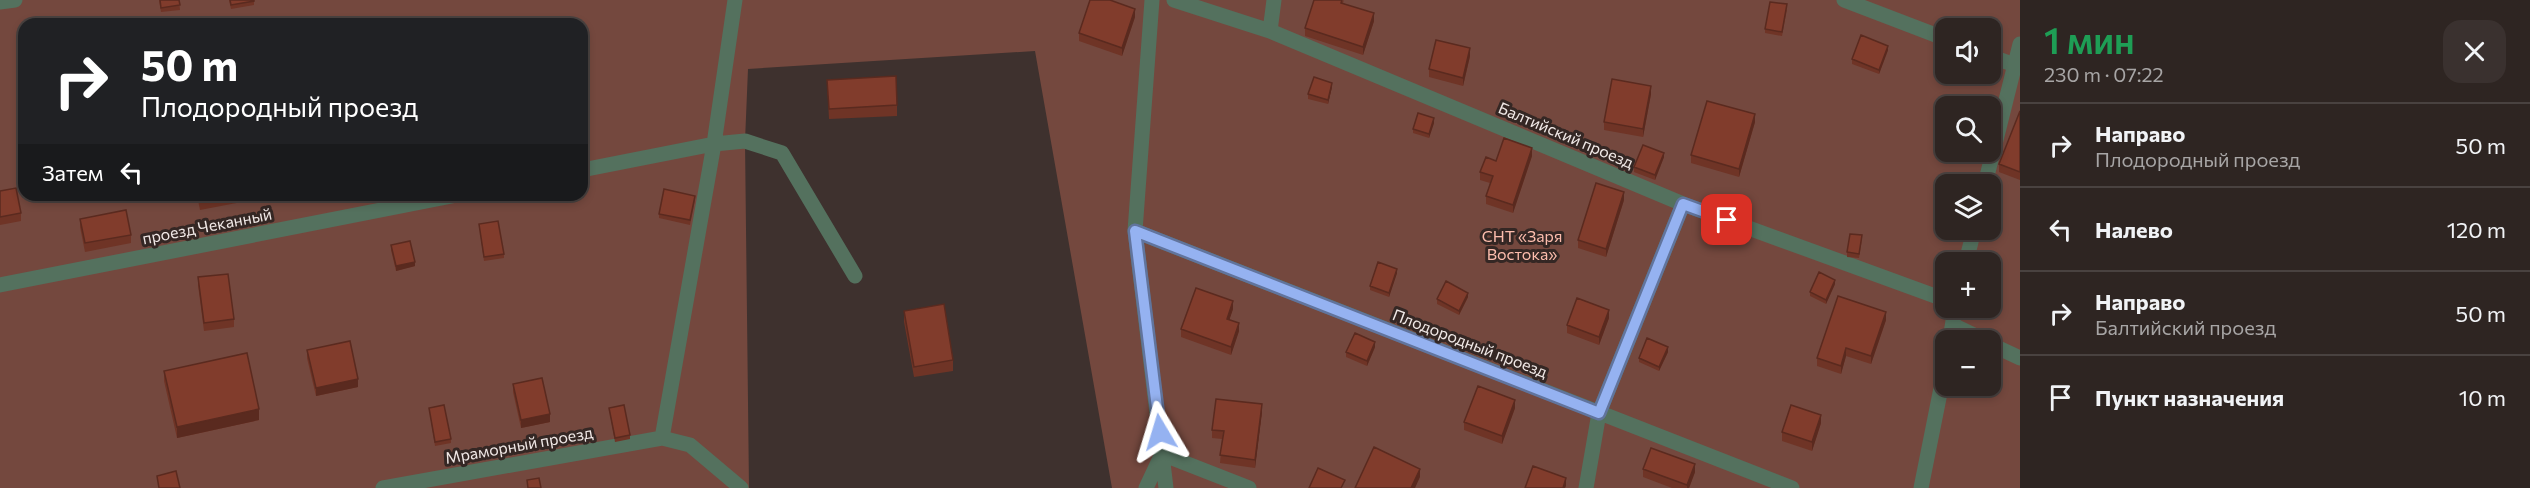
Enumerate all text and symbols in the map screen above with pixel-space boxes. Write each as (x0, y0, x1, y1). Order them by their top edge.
text: 1 мин (2044, 17, 2135, 61)
map controls (1935, 18, 2001, 396)
button: sound (1935, 18, 2001, 84)
button: close (2443, 20, 2506, 83)
text: 50 m (141, 38, 238, 90)
icon: right (42, 42, 120, 120)
text: 230 m · 07:22 (2044, 62, 2164, 86)
text: Плодородный проезд (141, 90, 418, 123)
button: search (1935, 96, 2001, 162)
street label: Балтийский проезд (1496, 97, 1637, 172)
text: Направо (2095, 120, 2185, 147)
icon: right (2044, 129, 2077, 162)
text: 50 m (2456, 132, 2506, 159)
text: Плодородный проезд (2095, 147, 2300, 171)
icon: left (115, 156, 148, 189)
text: Затем (42, 159, 103, 186)
button: layers (1935, 174, 2001, 240)
pin (1701, 194, 1752, 245)
icon: arrive (1710, 203, 1743, 236)
street label: проезд Чеканный (140, 204, 273, 247)
icon: left (2044, 213, 2077, 246)
text: Налево (2095, 216, 2173, 243)
text: 120 m (2447, 216, 2506, 243)
park label: СНТ «Заря Востока» (1482, 226, 1562, 263)
button: + (1935, 252, 2001, 318)
text: Направо (2095, 288, 2185, 315)
icon: right (2044, 297, 2077, 330)
text: 50 m (2456, 300, 2506, 327)
street label: Плодородный проезд (1390, 304, 1551, 381)
text: Балтийский проезд (2095, 315, 2276, 339)
button: − (1935, 330, 2001, 396)
icon: arrive (2044, 381, 2077, 414)
text: Пункт назначения (2095, 384, 2284, 411)
text: 10 m (2459, 384, 2506, 411)
position arrow (1128, 400, 1192, 464)
street label: Мраморный проезд (444, 422, 595, 467)

